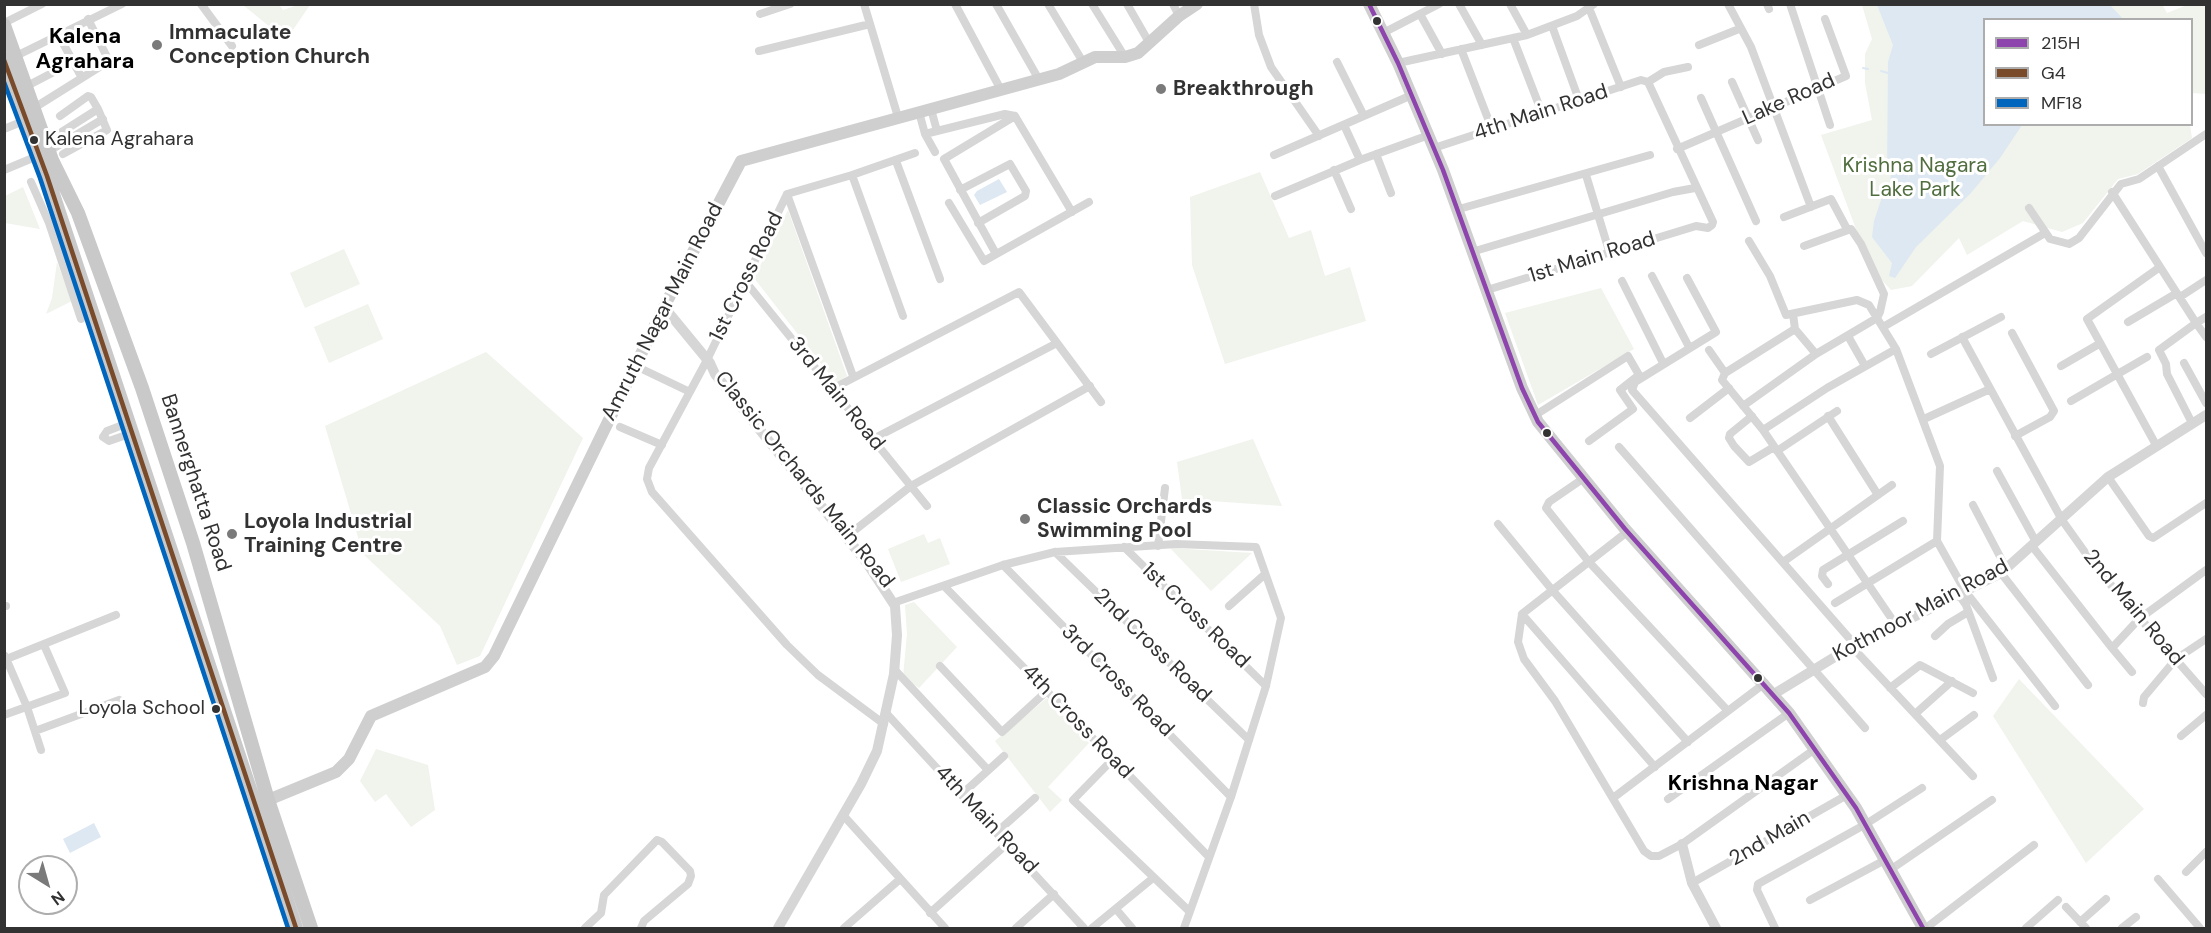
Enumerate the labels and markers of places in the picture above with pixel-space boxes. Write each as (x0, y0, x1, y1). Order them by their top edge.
unlabelled marker (1371, 15, 1383, 27)
place label: Immaculate Conception Church (169, 20, 370, 70)
marker: Immaculate Conception Church (150, 38, 164, 52)
place label: Breakthrough (1173, 76, 1314, 102)
marker: Breakthrough (1154, 82, 1168, 96)
place label: Kalena Agrahara (45, 128, 194, 152)
marker: Kalena Agrahara (28, 134, 40, 146)
unlabelled marker (1541, 427, 1553, 439)
place label: Classic Orchards Swimming Pool (1037, 494, 1212, 544)
place label: Loyola Industrial Training Centre (244, 509, 412, 559)
marker: Classic Orchards Swimming Pool (1018, 512, 1032, 526)
marker: Loyola Industrial Training Centre (225, 527, 239, 541)
unlabelled marker (1752, 672, 1764, 684)
place label: Loyola School (78, 697, 205, 721)
marker: Loyola School (210, 703, 222, 715)

